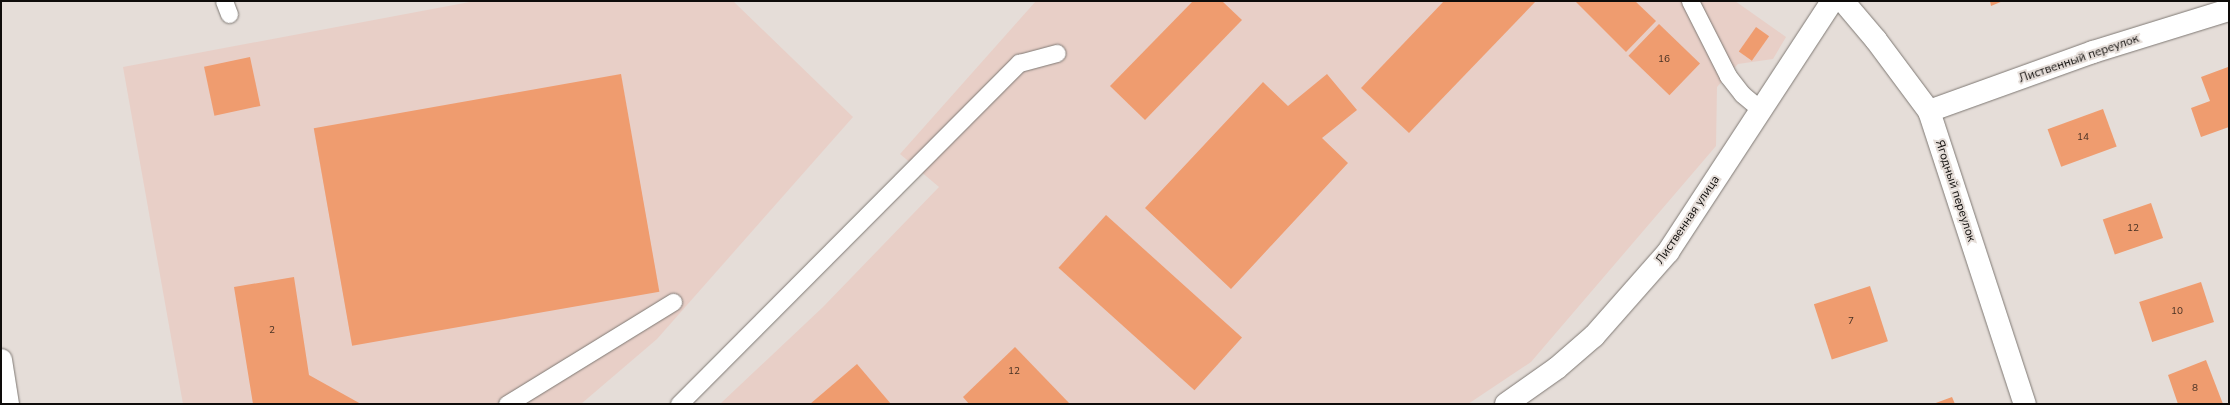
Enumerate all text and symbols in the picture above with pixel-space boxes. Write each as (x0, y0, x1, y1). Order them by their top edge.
street label: Лиственный переулок (2017, 32, 2141, 86)
house number: 16 (1658, 54, 1670, 66)
house number: 14 (2077, 132, 2089, 144)
street label: Ягодный переулок (1932, 138, 1978, 244)
street label: Лиственная улица (1653, 173, 1723, 267)
house number: 12 (2127, 223, 2139, 235)
house number: 10 (2171, 306, 2183, 318)
house number: 7 (1848, 316, 1854, 328)
house number: 2 (269, 325, 275, 337)
house number: 12 (1008, 366, 1020, 378)
house number: 8 (2192, 383, 2198, 395)

